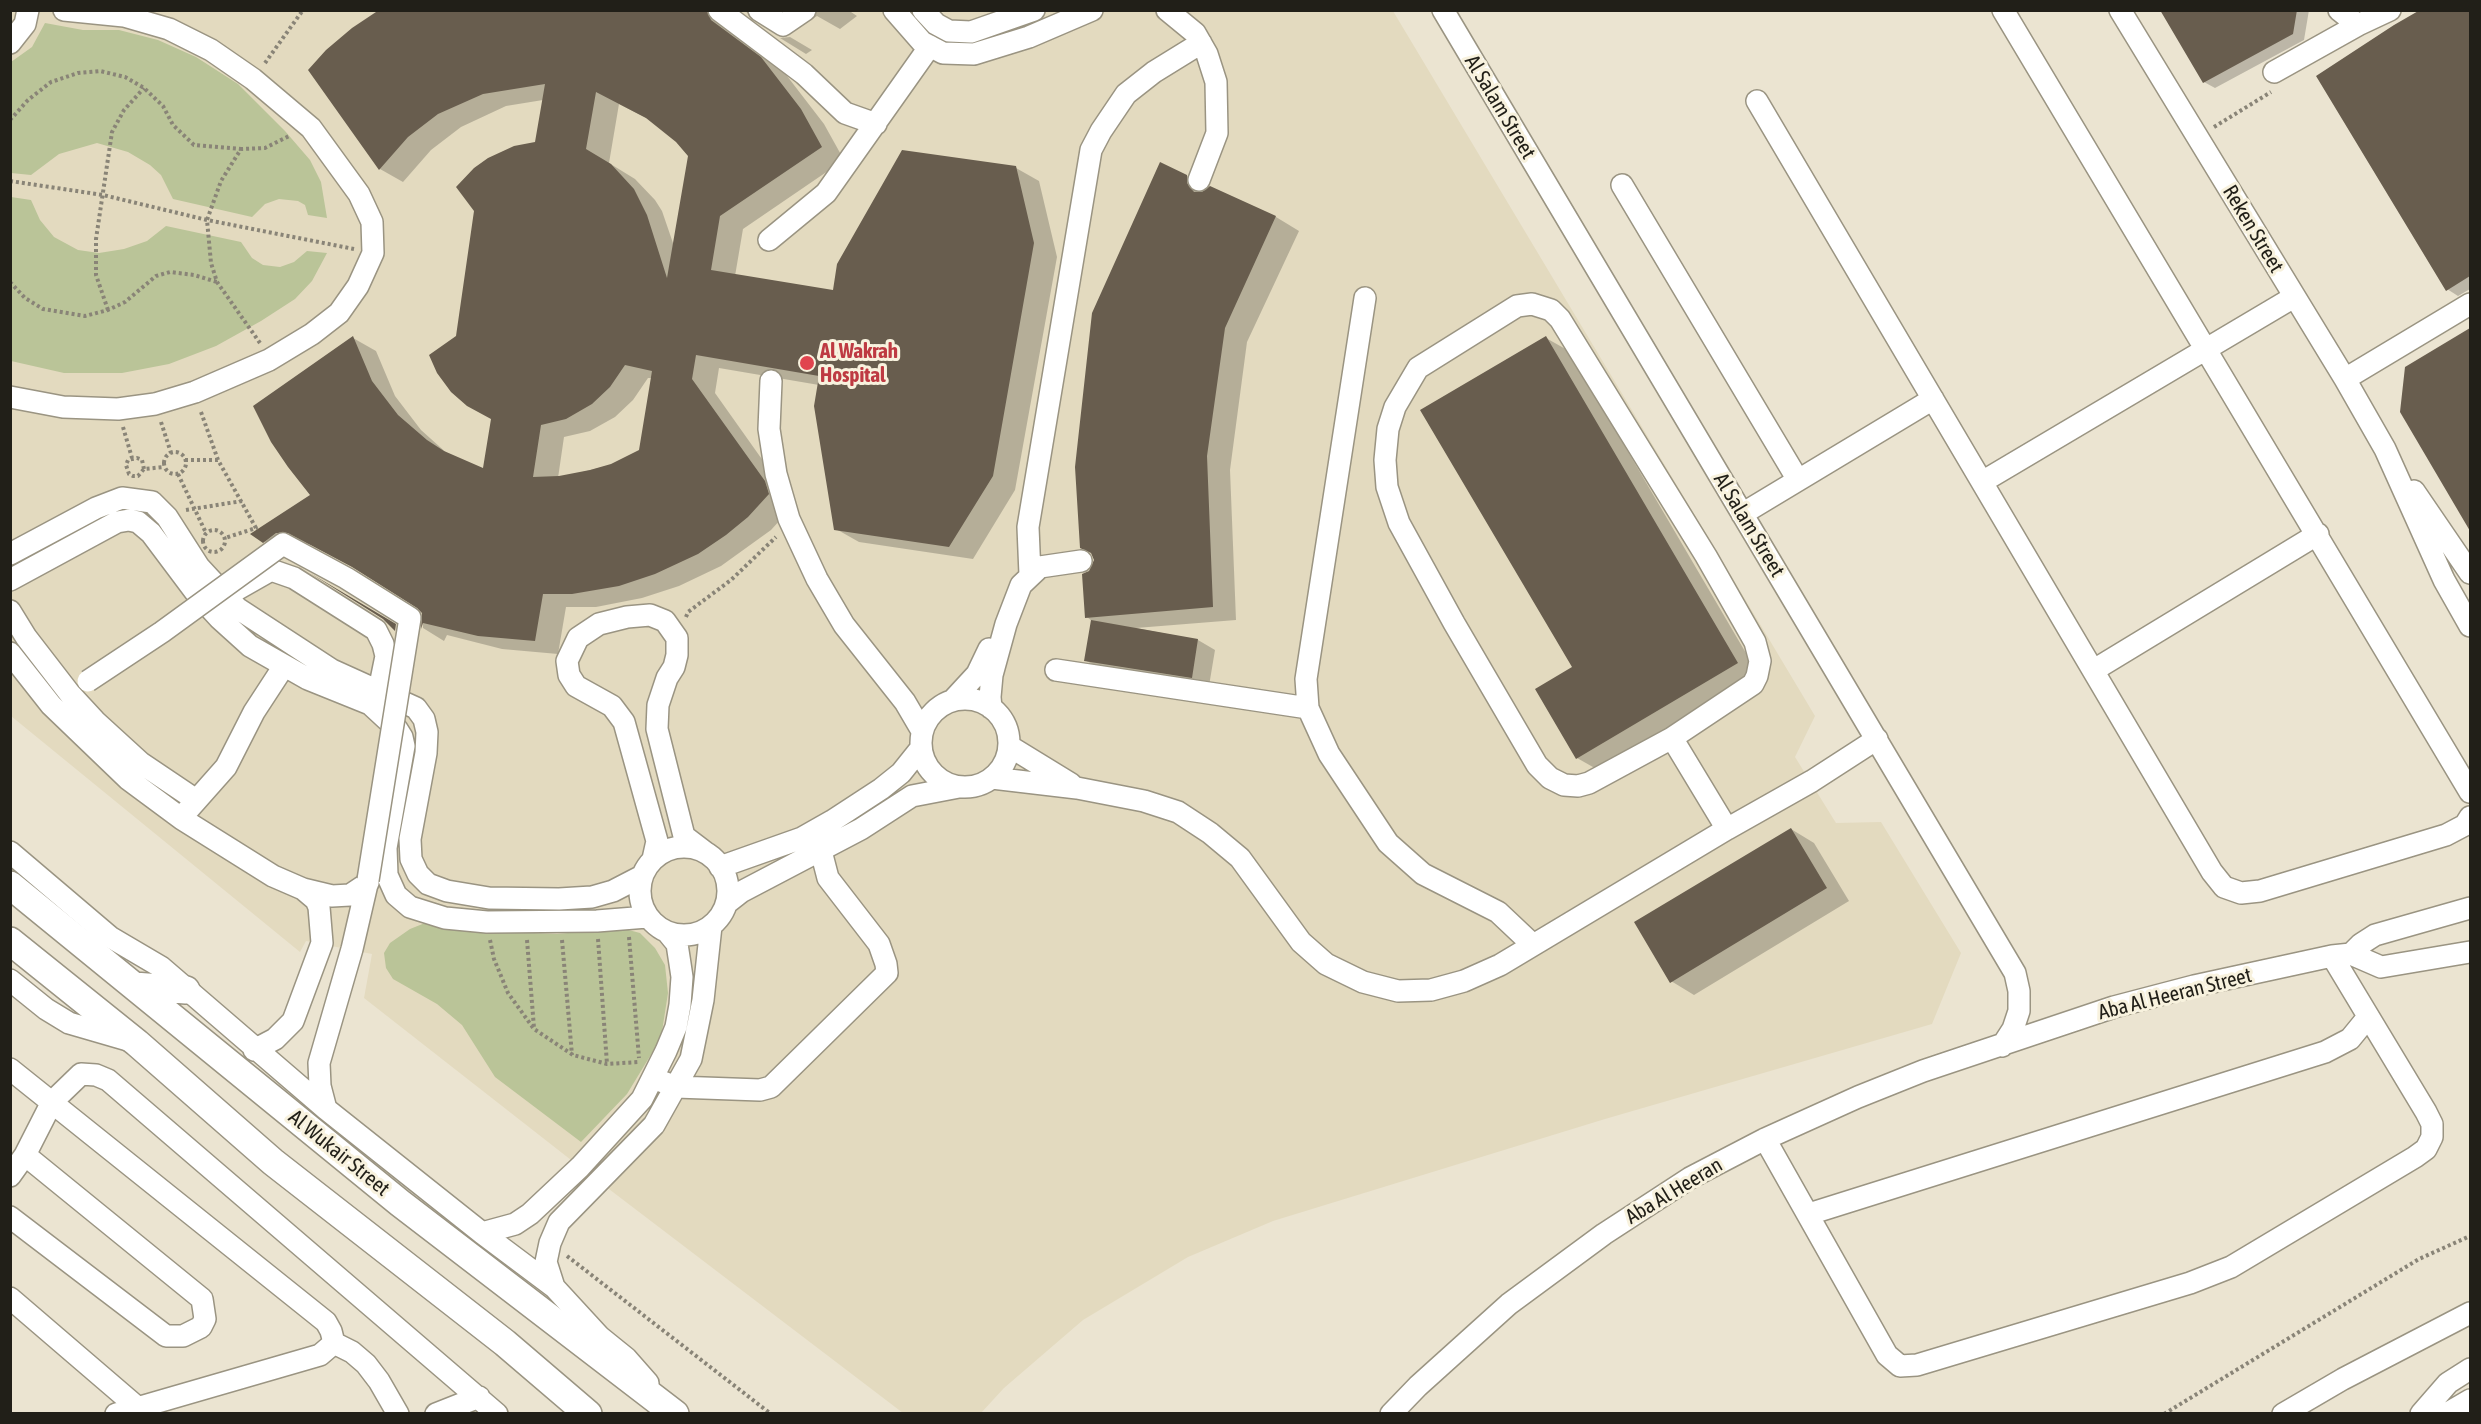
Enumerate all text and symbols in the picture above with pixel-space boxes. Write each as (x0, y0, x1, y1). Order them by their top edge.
street label: Al Salam Street (1459, 50, 1541, 164)
street label: Reken Street (2217, 181, 2289, 277)
place label: Al Wakrah Hospital (820, 338, 898, 388)
marker: Al Wakrah Hospital (798, 354, 816, 372)
street label: Al Salam Street (1708, 468, 1790, 582)
street label: Aba Al Heeran Street (2096, 963, 2254, 1025)
street label: Al Wukair Street (283, 1105, 395, 1201)
street label: Aba Al Heeran (1621, 1152, 1727, 1230)

